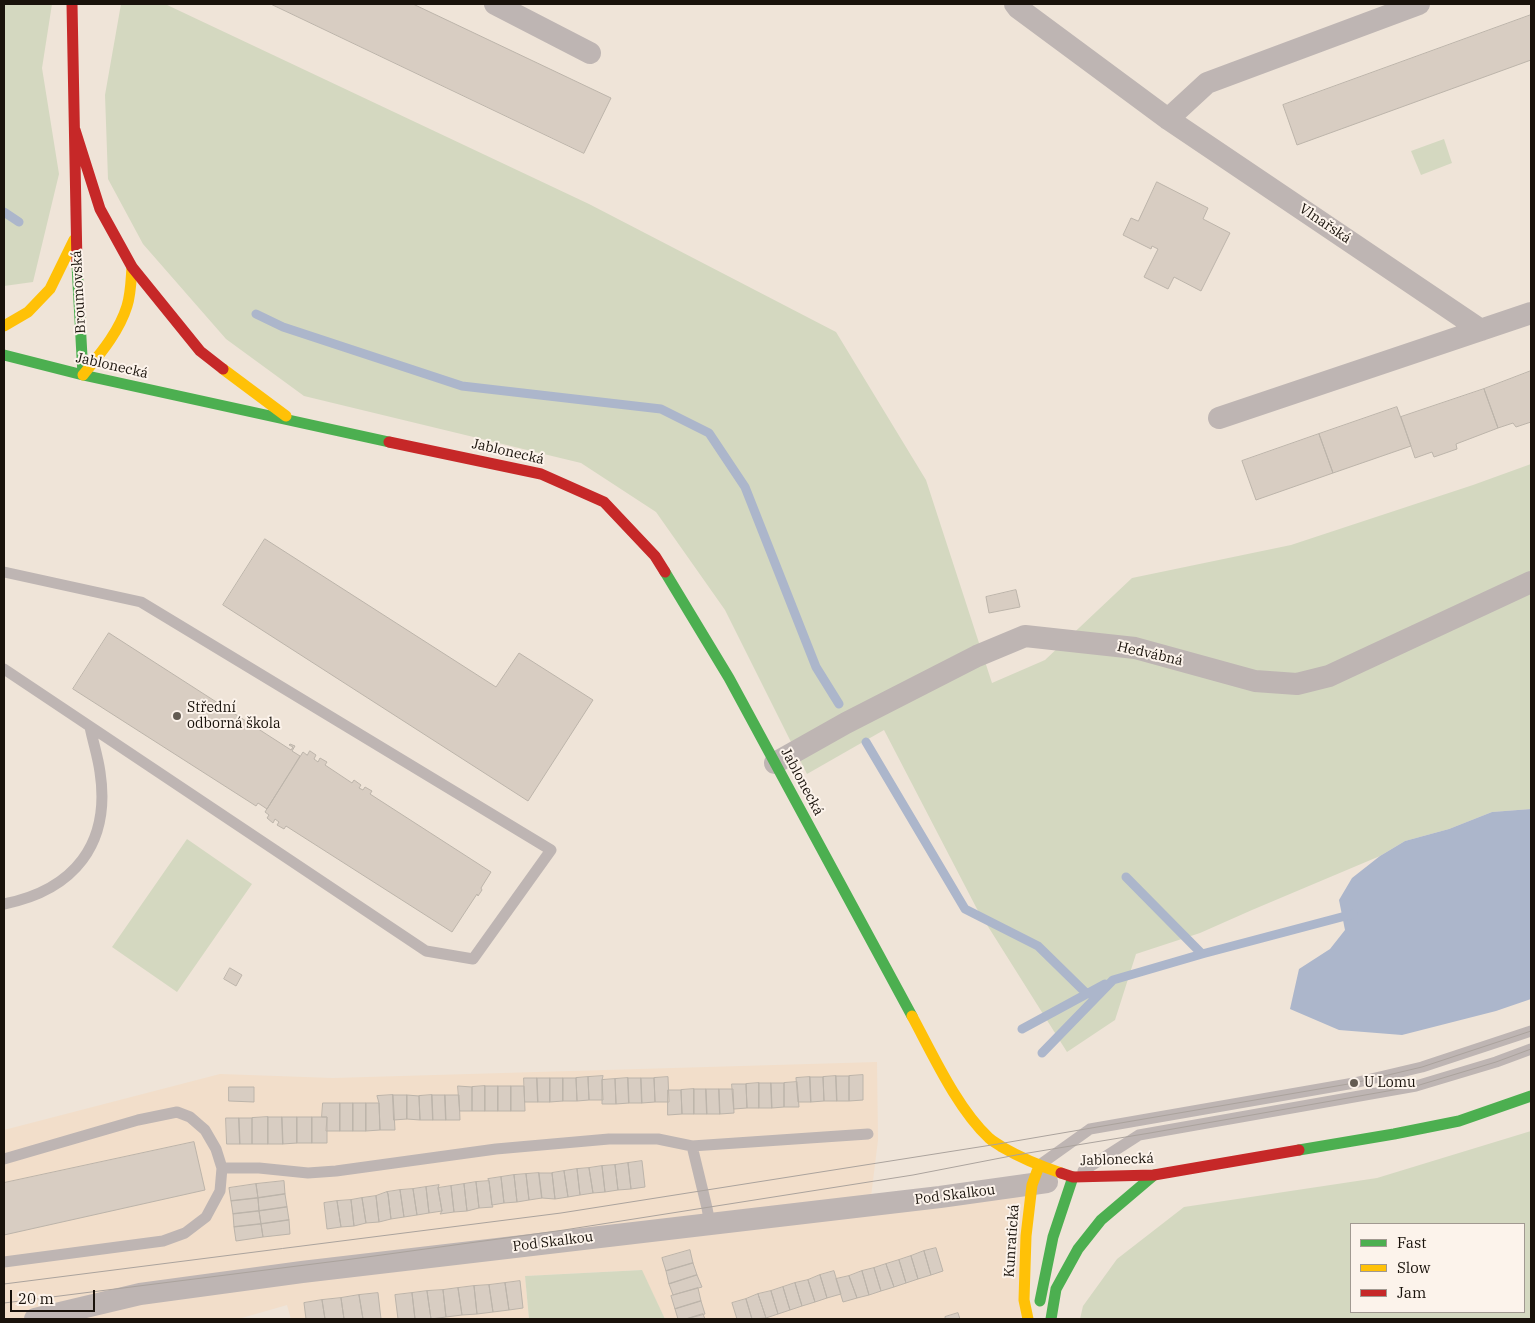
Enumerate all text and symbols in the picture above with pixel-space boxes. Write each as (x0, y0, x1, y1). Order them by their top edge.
street label: Vlnařská (1296, 201, 1354, 247)
street label: Broumovská (68, 250, 90, 334)
street label: Jablonecká (74, 350, 150, 382)
street label: Jablonecká (470, 436, 546, 468)
street label: Hedvábná (1116, 638, 1184, 670)
place label: Střední odborná škola (187, 700, 281, 732)
marker: Střední odborná škola (171, 710, 183, 722)
street label: Jablonecká (777, 745, 827, 819)
place label: U Lomu (1364, 1075, 1416, 1091)
marker: U Lomu (1348, 1077, 1360, 1089)
street label: Jablonecká (1080, 1150, 1154, 1170)
street label: Pod Skalkou (914, 1182, 996, 1208)
street label: Kunratická (1001, 1204, 1023, 1278)
legend (1350, 1223, 1525, 1313)
street label: Pod Skalkou (512, 1229, 594, 1255)
text: Fast (1397, 1233, 1427, 1252)
text: Slow (1397, 1258, 1430, 1277)
scale bar (12, 1280, 98, 1312)
text: Jam (1397, 1283, 1426, 1302)
text: 20 m (18, 1289, 54, 1308)

